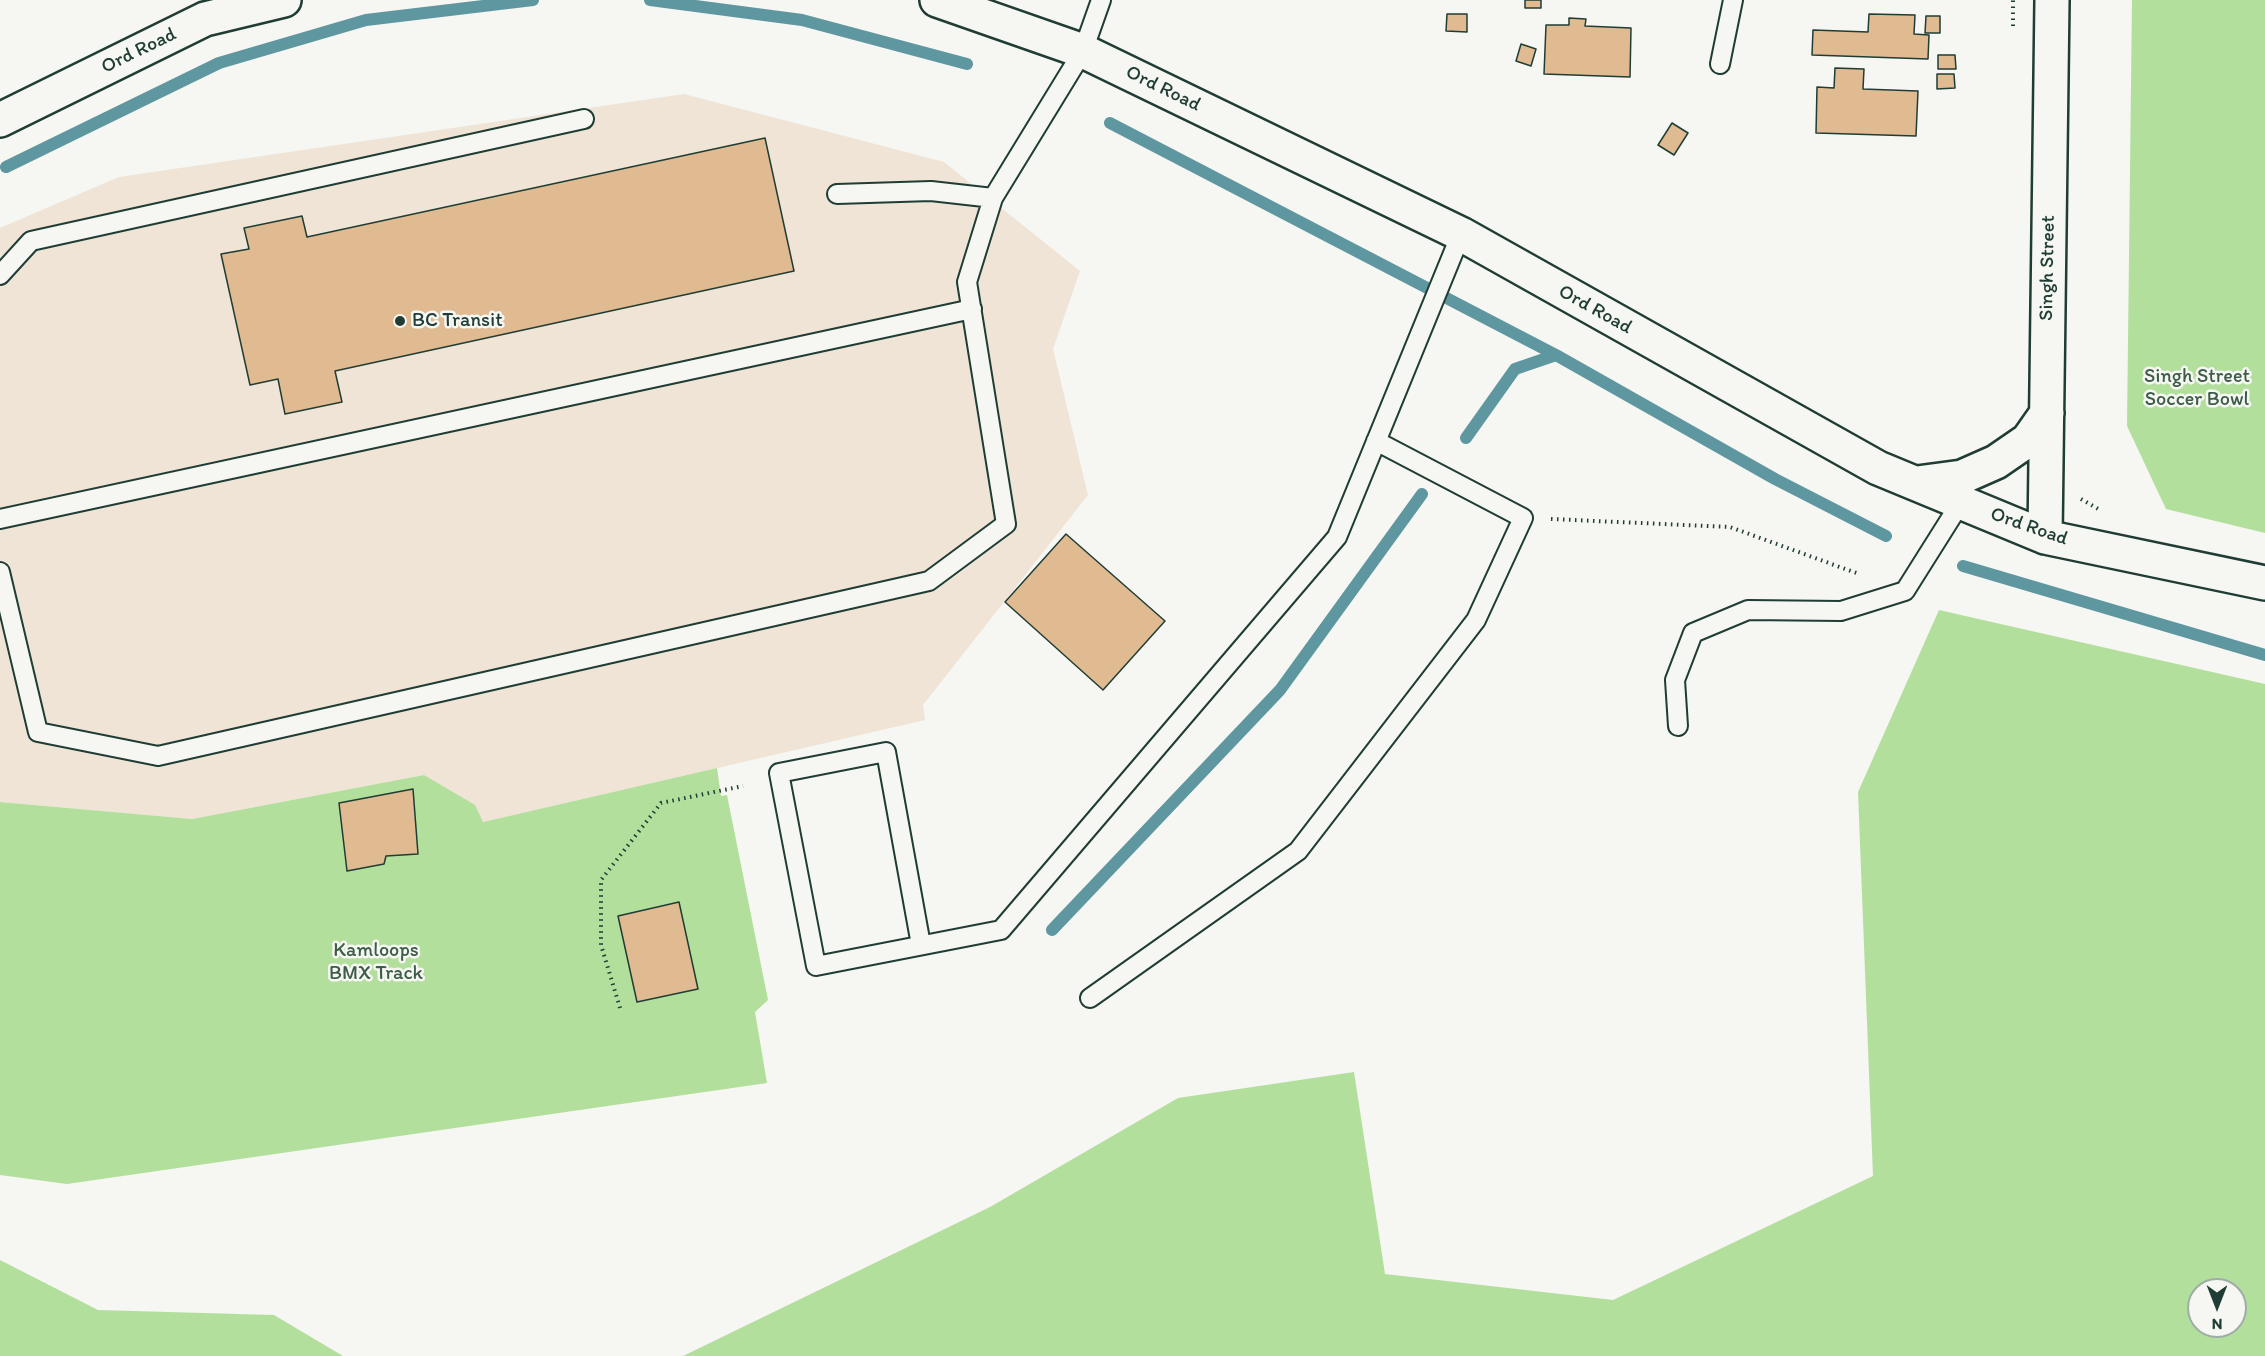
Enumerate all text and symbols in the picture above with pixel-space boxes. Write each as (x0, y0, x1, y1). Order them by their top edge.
street label: Ord Road (97, 23, 181, 79)
street label: Ord Road (1121, 61, 1205, 117)
street label: Singh Street (2035, 215, 2061, 321)
street label: Ord Road (1554, 280, 1636, 340)
place label: BC Transit (412, 309, 503, 333)
marker: BC Transit (393, 314, 407, 328)
park label: Singh Street Soccer Bowl (2144, 365, 2250, 412)
street label: Ord Road (1987, 503, 2071, 551)
park label: Kamloops BMX Track (329, 939, 423, 986)
north arrow (2187, 1278, 2247, 1338)
text: N (2212, 1315, 2222, 1334)

